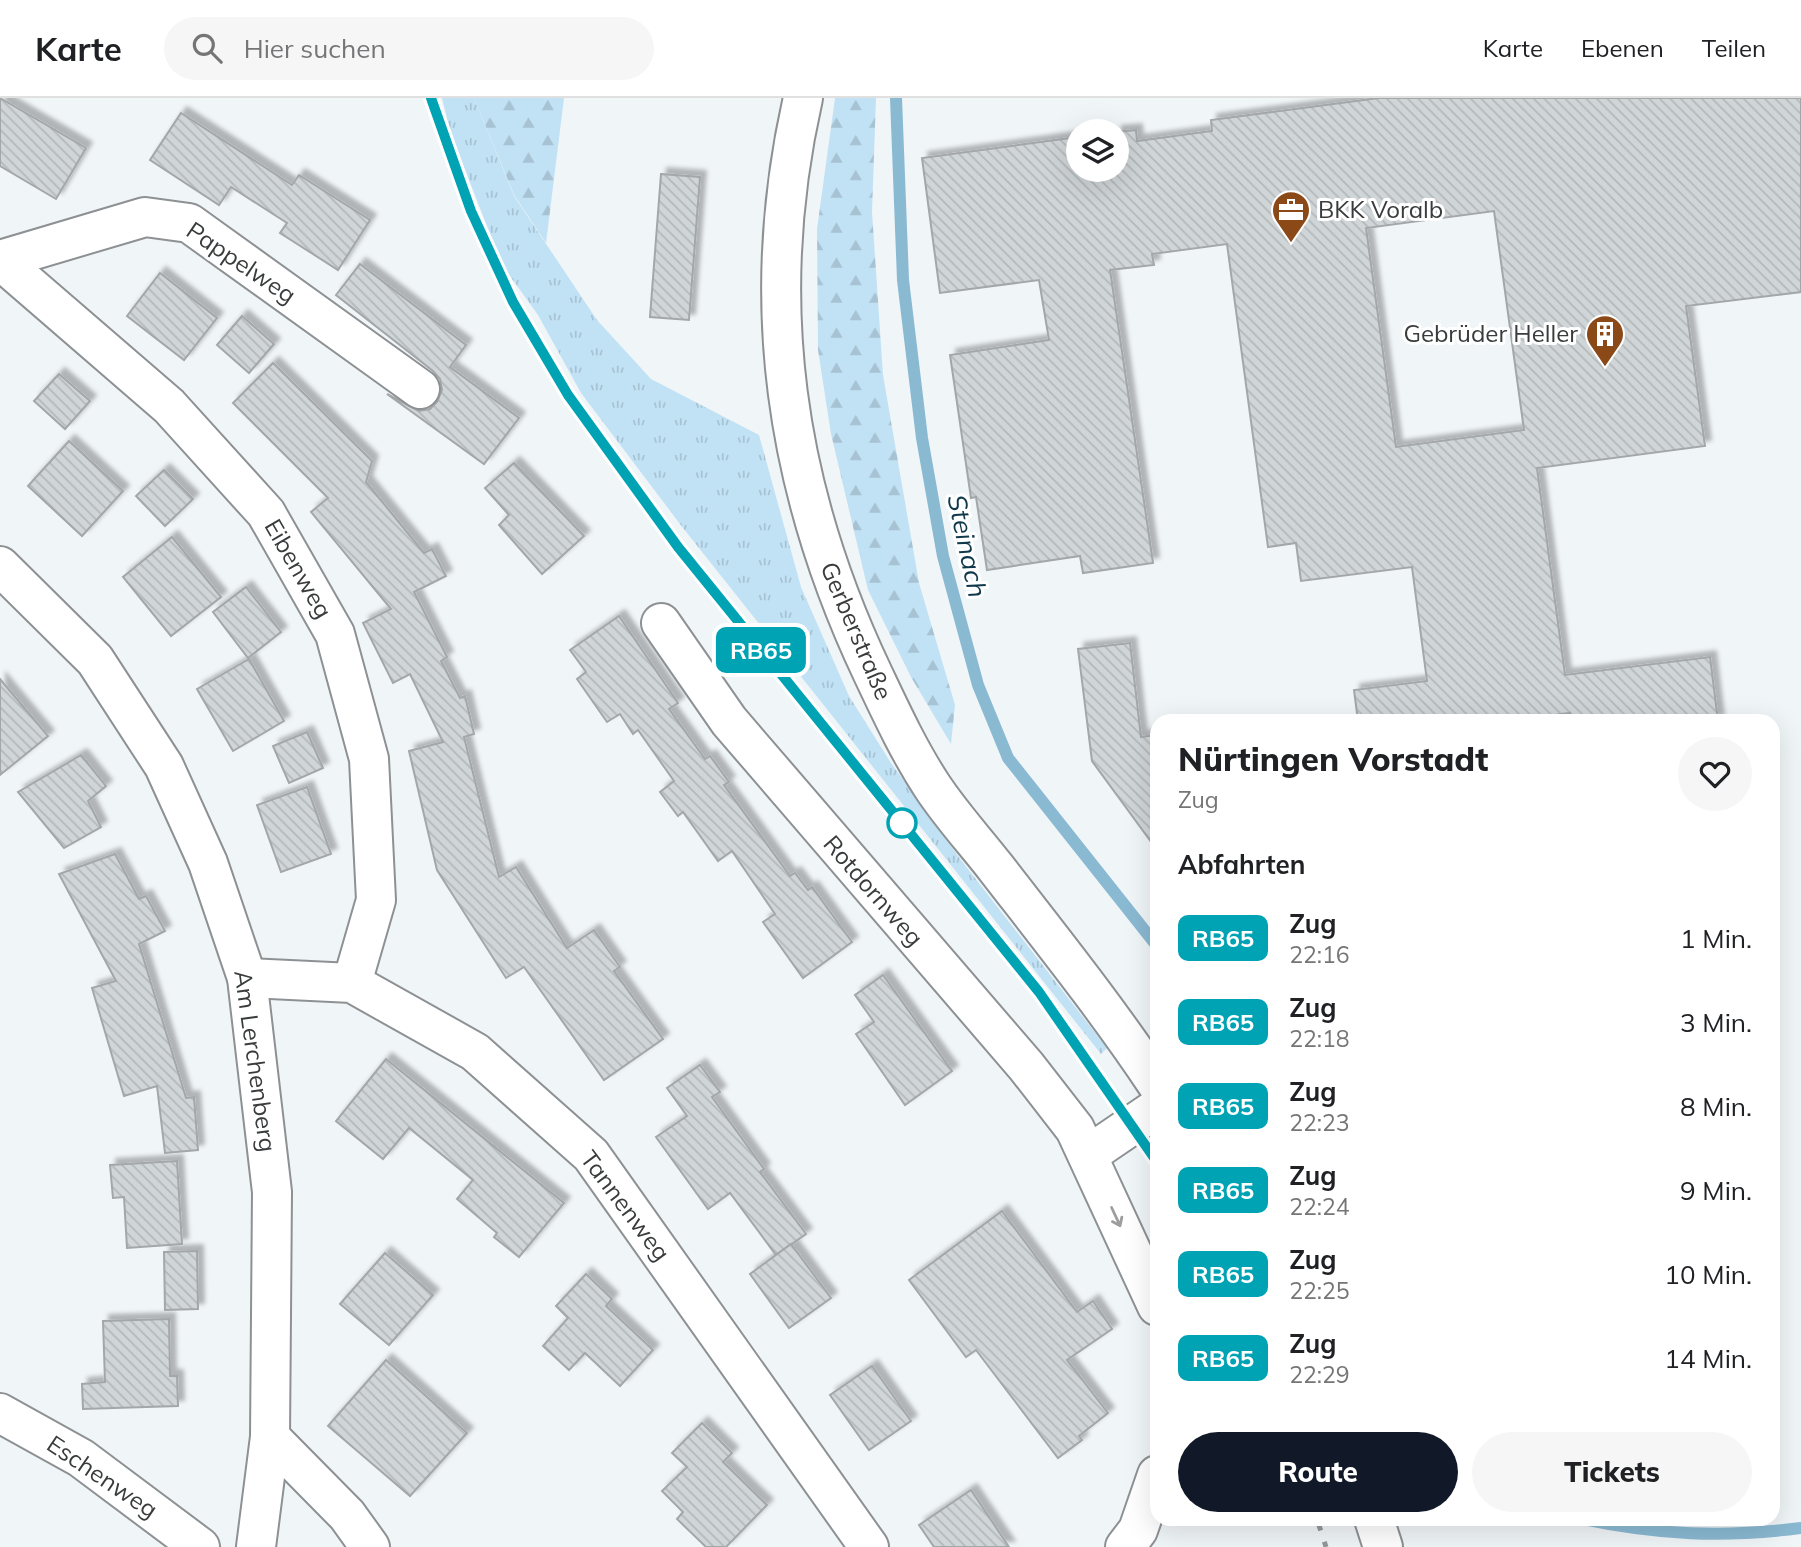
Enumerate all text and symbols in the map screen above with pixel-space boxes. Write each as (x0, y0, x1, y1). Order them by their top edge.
search box (164, 17, 654, 80)
text: Karte (35, 28, 122, 69)
icon: search (188, 29, 226, 67)
text: Hier suchen (244, 32, 386, 65)
text: Karte (1483, 33, 1543, 63)
text: Ebenen (1581, 33, 1664, 63)
text: Teilen (1702, 33, 1766, 63)
map controls (1066, 119, 1129, 182)
button: layers (1066, 119, 1129, 182)
office icon: BKK Voralb (1270, 189, 1312, 244)
place label: BKK Voralb (1318, 194, 1443, 224)
street label: Pappelweg (181, 215, 302, 310)
building icon: Gebrüder Heller (1584, 313, 1626, 368)
place label: Gebrüder Heller (1403, 318, 1578, 348)
water label: Steinach (940, 491, 994, 600)
street label: Eibenweg (259, 514, 339, 623)
street label: Gerberstraße (814, 557, 899, 704)
line badge: RB65 (712, 627, 810, 673)
text: RB65 (730, 635, 792, 665)
button: heart (1678, 737, 1752, 811)
text: Nürtingen Vorstadt (1178, 738, 1488, 779)
text: Zug (1178, 785, 1219, 814)
unlabelled marker (887, 808, 917, 838)
street label: Rotdornweg (817, 829, 930, 952)
text: Abfahrten (1178, 848, 1305, 881)
text: Zug (1289, 907, 1336, 940)
text: 1 Min. (1680, 922, 1752, 955)
text: RB65 (1192, 923, 1254, 953)
text: 22:16 (1289, 940, 1350, 969)
street label: Am Lerchenberg (228, 968, 284, 1154)
text: Zug (1289, 991, 1336, 1024)
text: 3 Min. (1680, 1006, 1752, 1039)
text: RB65 (1192, 1007, 1254, 1037)
text: 22:18 (1289, 1024, 1350, 1053)
text: Zug (1289, 1075, 1336, 1108)
text: 8 Min. (1680, 1090, 1752, 1123)
text: RB65 (1192, 1091, 1254, 1121)
text: 22:23 (1289, 1108, 1350, 1137)
street label: Tannenweg (575, 1144, 677, 1266)
text: Zug (1289, 1159, 1336, 1192)
text: 9 Min. (1680, 1174, 1752, 1207)
text: RB65 (1192, 1175, 1254, 1205)
text: 22:24 (1289, 1192, 1350, 1221)
one-way arrow (1110, 1206, 1123, 1228)
text: Zug (1289, 1243, 1336, 1276)
text: 10 Min. (1664, 1258, 1752, 1291)
text: RB65 (1192, 1259, 1254, 1289)
text: 22:25 (1289, 1276, 1350, 1305)
text: Zug (1289, 1327, 1336, 1360)
text: 14 Min. (1664, 1342, 1752, 1375)
text: RB65 (1192, 1343, 1254, 1373)
text: 22:29 (1289, 1360, 1350, 1389)
street label: Eschenweg (42, 1428, 164, 1524)
button: Route (1178, 1432, 1458, 1512)
button: Tickets (1472, 1432, 1752, 1512)

